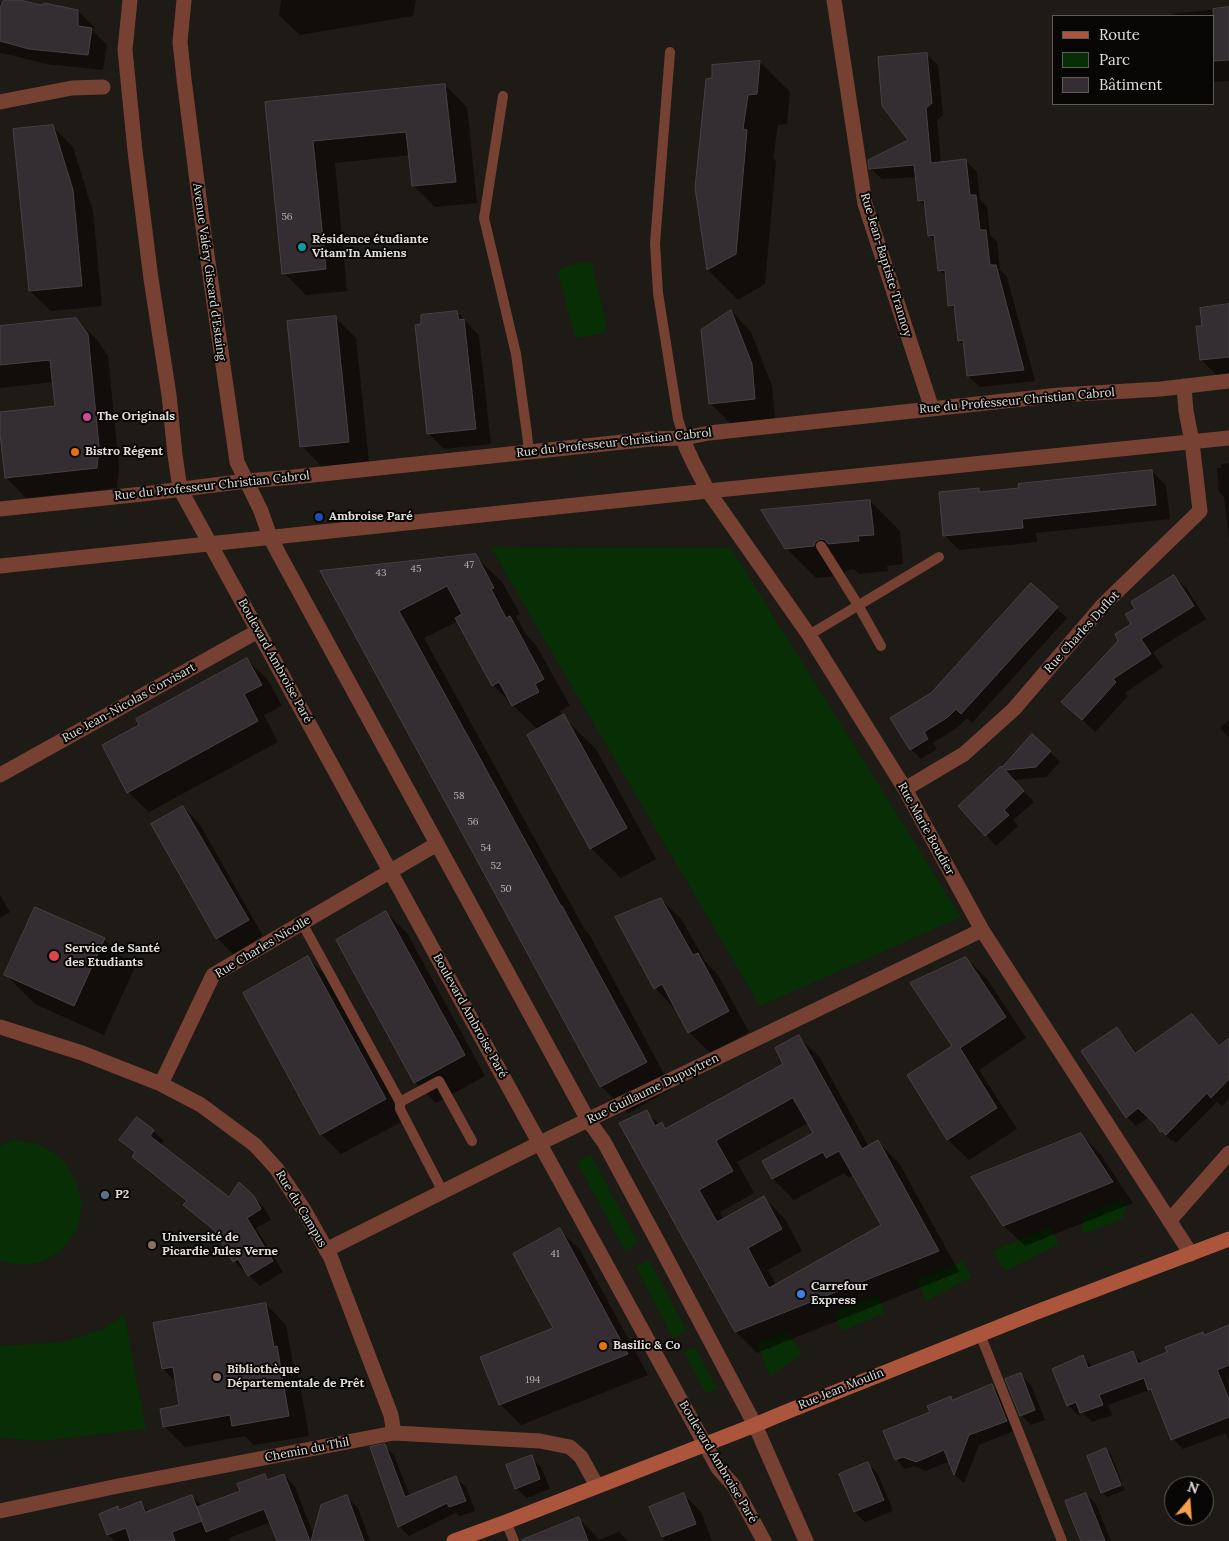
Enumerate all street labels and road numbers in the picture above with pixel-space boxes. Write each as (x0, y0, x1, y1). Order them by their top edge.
street label: Avenue Valéry Giscard d'Estaing (189, 182, 229, 362)
street label: Rue Jean-Baptiste Trannoy (857, 191, 915, 339)
street label: Rue du Professeur Christian Cabrol (919, 385, 1115, 417)
street label: Rue du Professeur Christian Cabrol (516, 426, 712, 460)
street label: Rue du Professeur Christian Cabrol (114, 469, 310, 503)
street label: Rue Charles Duflot (1041, 588, 1123, 676)
street label: Boulevard Ambroise Paré (235, 596, 315, 726)
street label: Rue Jean-Nicolas Corvisart (60, 660, 198, 746)
street label: Rue Marie Boudier (895, 780, 957, 878)
street label: Rue Charles Nicolle (213, 913, 313, 981)
street label: Boulevard Ambroise Paré (430, 951, 510, 1081)
street label: Rue Guillaume Dupuytren (585, 1051, 721, 1127)
street label: Rue du Campus (272, 1168, 330, 1250)
street label: Rue Jean Moulin (796, 1365, 886, 1413)
street label: Boulevard Ambroise Paré (676, 1398, 760, 1526)
street label: Chemin du Thil (264, 1435, 350, 1465)

